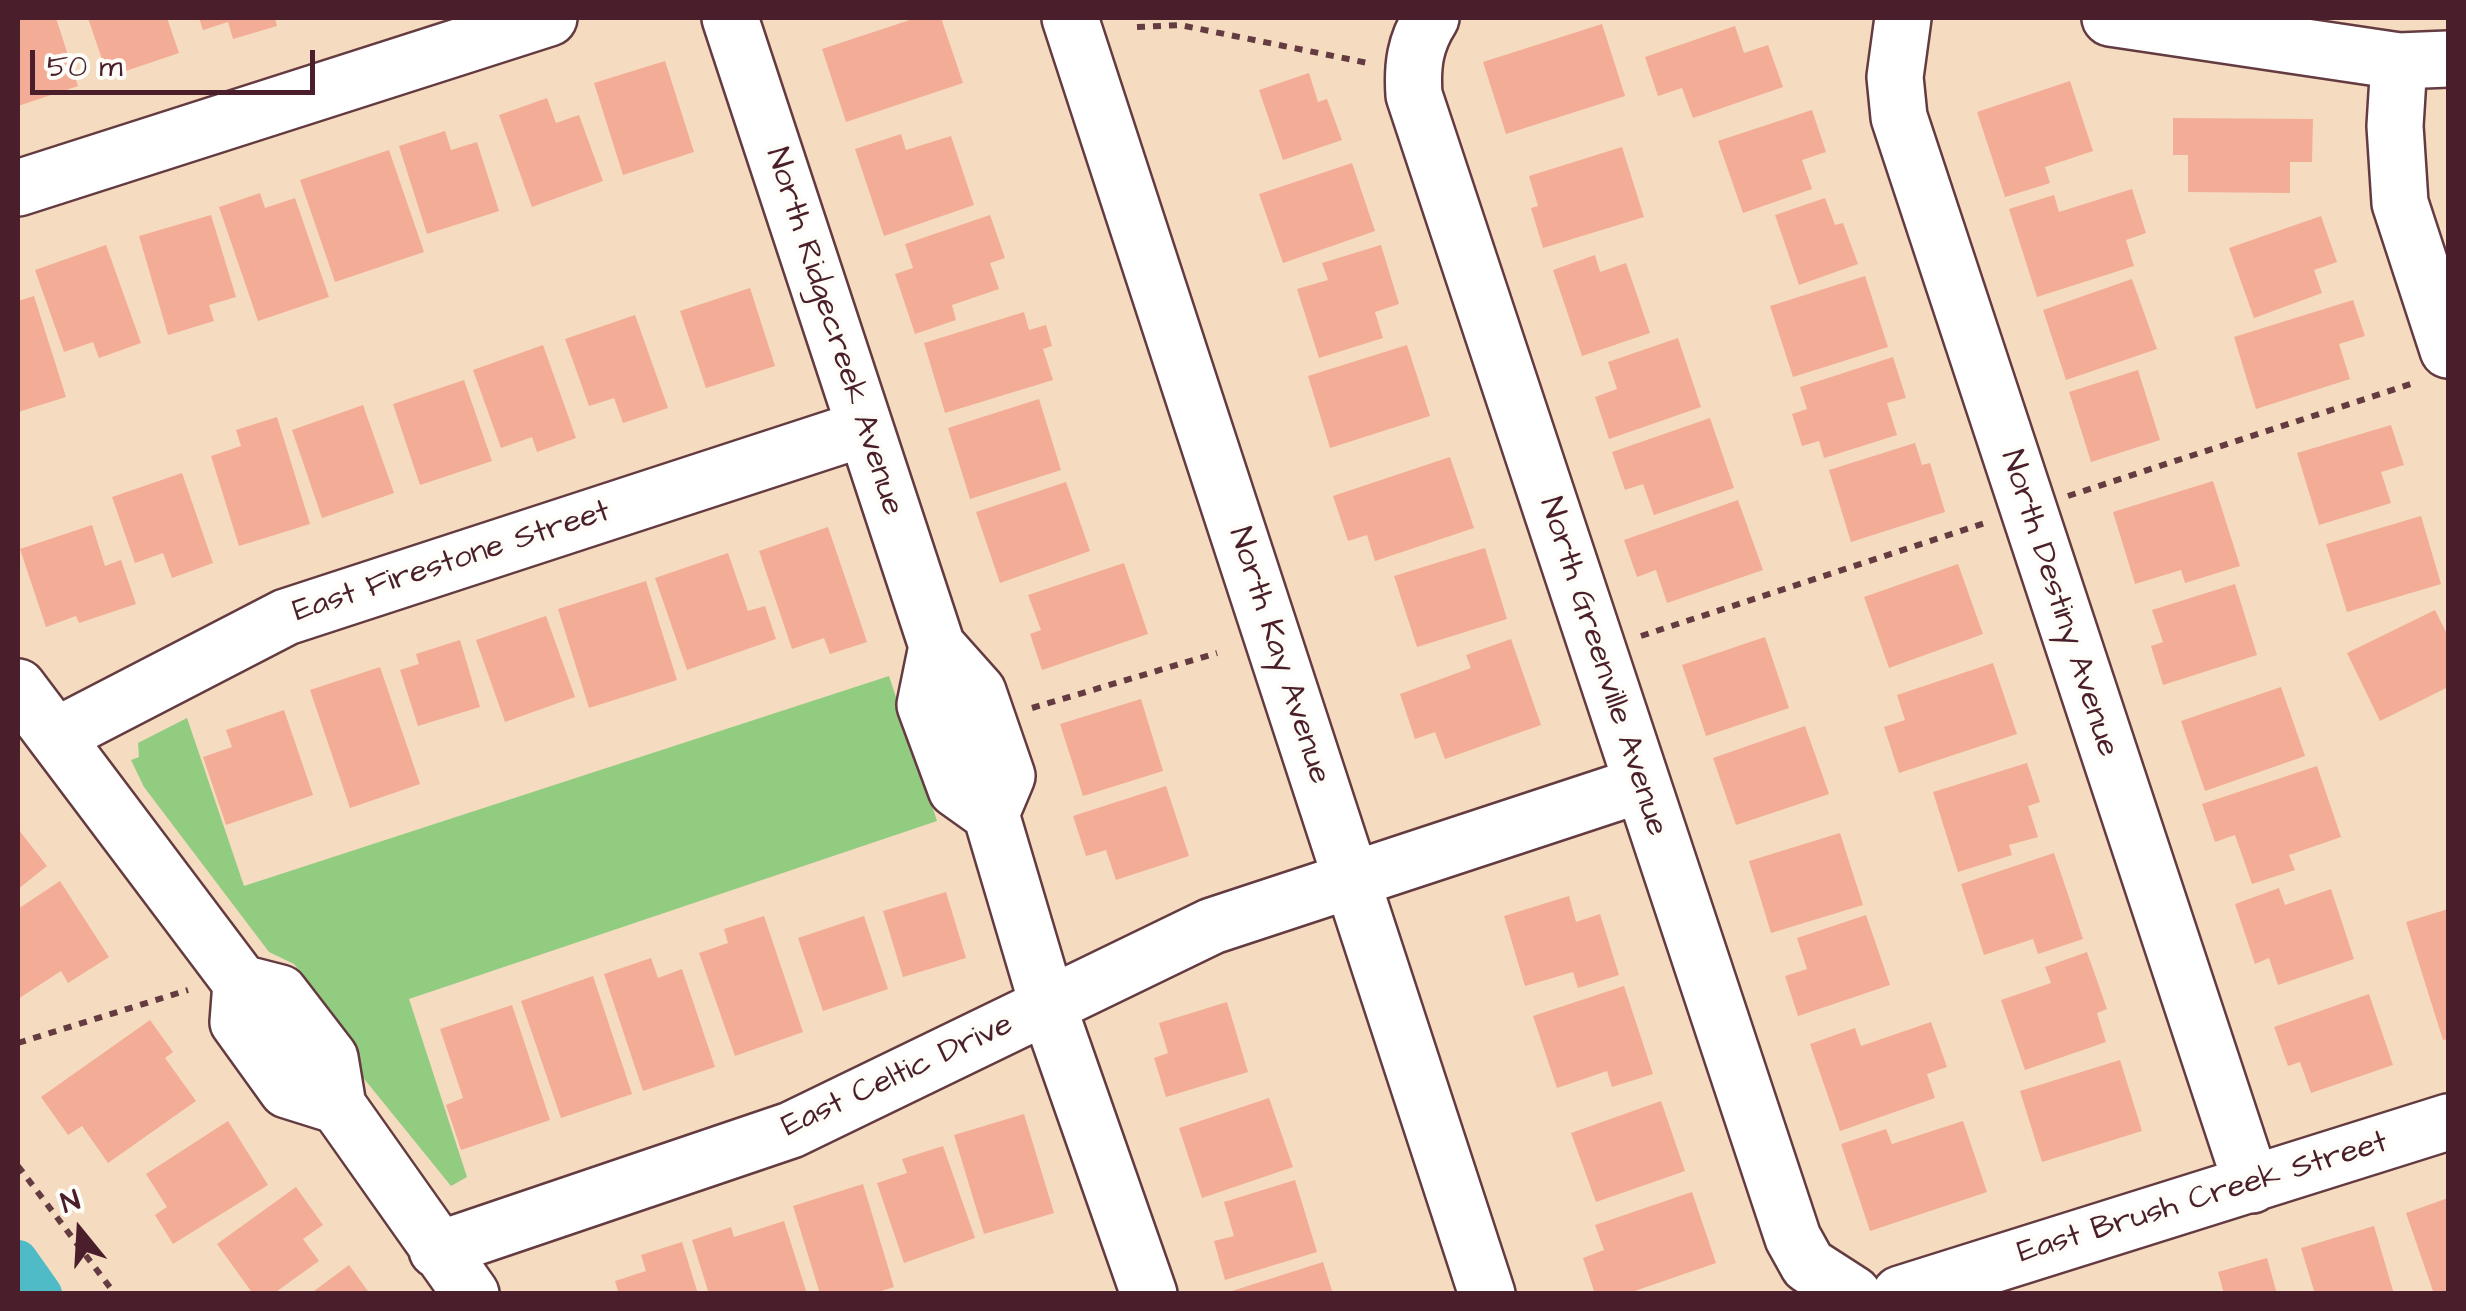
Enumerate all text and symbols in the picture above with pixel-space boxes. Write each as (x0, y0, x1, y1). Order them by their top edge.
scale bar (35, 30, 320, 92)
text: 50 m (47, 46, 123, 88)
street label: North Ridgecreek Avenue (755, 143, 911, 521)
street label: North Destiny Avenue (1990, 446, 2126, 762)
street label: North Greenville Avenue (1529, 493, 1675, 841)
street label: East Firestone Street (289, 494, 615, 632)
street label: North Kay Avenue (1218, 523, 1338, 789)
street label: East Celtic Drive (777, 1007, 1019, 1147)
street label: East Brush Creek Street (2014, 1124, 2392, 1274)
north arrow (30, 1181, 130, 1281)
text: N (56, 1181, 85, 1223)

